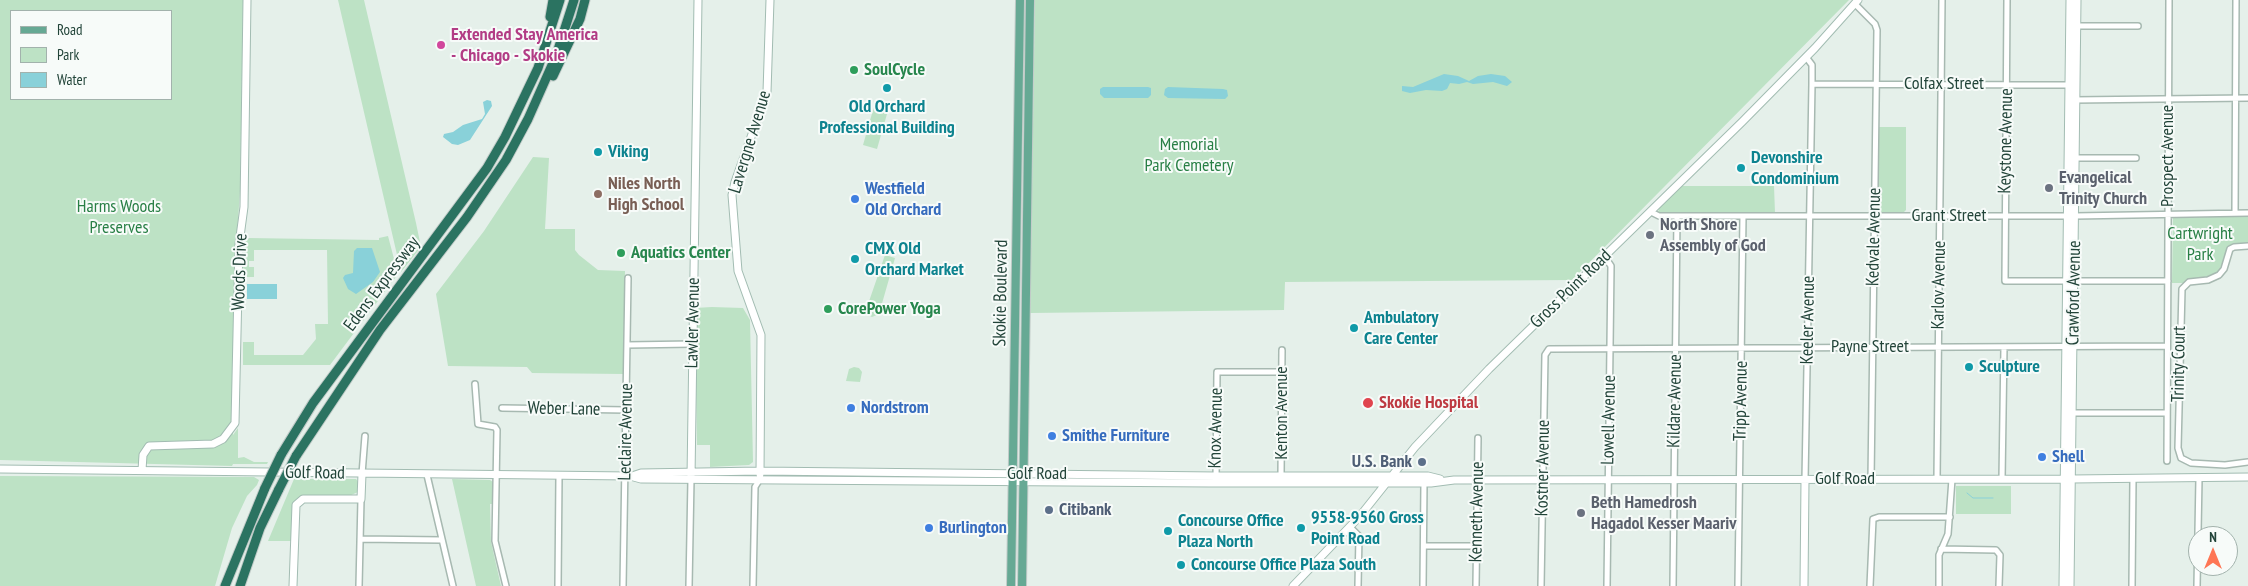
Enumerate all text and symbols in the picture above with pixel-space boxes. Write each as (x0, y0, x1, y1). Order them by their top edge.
legend (10, 10, 172, 100)
text: Road (57, 20, 83, 39)
place label: Extended Stay America - Chicago - Skokie (451, 24, 598, 66)
marker: Extended Stay America - Chicago - Skokie (435, 39, 447, 51)
text: Park (57, 45, 79, 64)
place label: SoulCycle (864, 59, 925, 81)
marker: SoulCycle (848, 64, 860, 76)
text: Water (57, 70, 87, 89)
street label: Colfax Street (1904, 73, 1984, 95)
marker: Old Orchard Professional Building (881, 82, 893, 94)
street label: Lavergne Avenue (724, 88, 776, 196)
street label: Keystone Avenue (1994, 88, 2018, 194)
place label: Old Orchard Professional Building (819, 96, 955, 138)
street label: Prospect Avenue (2157, 105, 2179, 207)
park label: Memorial Park Cemetery (1145, 134, 1233, 176)
place label: Viking (608, 141, 649, 163)
marker: Viking (592, 146, 604, 158)
place label: Devonshire Condominium (1751, 147, 1839, 190)
marker: Devonshire Condominium (1735, 162, 1747, 174)
place label: Evangelical Trinity Church (2059, 167, 2147, 210)
place label: Niles North High School (608, 173, 684, 215)
place label: Westfield Old Orchard (865, 178, 941, 220)
marker: Evangelical Trinity Church (2043, 182, 2055, 194)
marker: Niles North High School (592, 188, 604, 200)
street label: Kedvale Avenue (1862, 188, 1886, 286)
marker: Westfield Old Orchard (849, 193, 861, 205)
park label: Harms Woods Preserves (77, 196, 161, 238)
street label: Grant Street (1912, 205, 1986, 227)
place label: North Shore Assembly of God (1660, 214, 1766, 256)
park label: Cartwright Park (2167, 223, 2233, 266)
marker: North Shore Assembly of God (1644, 229, 1656, 241)
street label: Edens Expressway (339, 232, 425, 336)
street label: Woods Drive (228, 233, 252, 311)
place label: CMX Old Orchard Market (865, 238, 964, 280)
street label: Skokie Boulevard (989, 239, 1013, 347)
street label: Karlov Avenue (1927, 240, 1951, 330)
street label: Crawford Avenue (2062, 240, 2086, 346)
place label: Aquatics Center (631, 242, 730, 264)
street label: Gross Point Road (1526, 245, 1616, 333)
marker: Aquatics Center (615, 247, 627, 259)
marker: CMX Old Orchard Market (849, 253, 861, 265)
street label: Keeler Avenue (1796, 275, 1820, 365)
street label: Lawler Avenue (681, 277, 705, 369)
place label: CorePower Yoga (838, 298, 941, 320)
marker: CorePower Yoga (822, 303, 834, 315)
place label: Ambulatory Care Center (1364, 307, 1438, 350)
marker: Ambulatory Care Center (1348, 322, 1360, 334)
street label: Trinity Court (2168, 326, 2190, 402)
street label: Payne Street (1831, 336, 1909, 358)
street label: Kildare Avenue (1663, 354, 1687, 448)
place label: Sculpture (1979, 356, 2040, 378)
street label: Tripp Avenue (1730, 361, 1752, 441)
marker: Sculpture (1963, 361, 1975, 373)
street label: Kenton Avenue (1271, 366, 1293, 460)
street label: Lowell Avenue (1597, 375, 1621, 465)
street label: Leclaire Avenue (614, 383, 638, 481)
street label: Knox Avenue (1204, 388, 1228, 468)
place label: Skokie Hospital (1379, 392, 1478, 414)
marker: Skokie Hospital (1361, 396, 1375, 410)
place label: Nordstrom (861, 397, 929, 419)
street label: Weber Lane (528, 398, 600, 420)
marker: Nordstrom (845, 402, 857, 414)
street label: Kostner Avenue (1531, 420, 1555, 516)
place label: Smithe Furniture (1062, 425, 1170, 447)
marker: Smithe Furniture (1046, 430, 1058, 442)
place label: Shell (2052, 446, 2084, 468)
place label: U.S. Bank (1352, 451, 1412, 473)
marker: Shell (2036, 451, 2048, 463)
marker: U.S. Bank (1416, 456, 1428, 468)
street label: Kenneth Avenue (1465, 461, 1489, 563)
street label: Golf Road (285, 462, 345, 484)
street label: Golf Road (1007, 463, 1067, 485)
street label: Golf Road (1815, 468, 1875, 490)
place label: Beth Hamedrosh Hagadol Kesser Maariv (1591, 492, 1736, 534)
place label: Citibank (1059, 499, 1111, 521)
marker: Citibank (1043, 504, 1055, 516)
place label: 9558-9560 Gross Point Road (1311, 507, 1424, 550)
marker: Beth Hamedrosh Hagadol Kesser Maariv (1575, 507, 1587, 519)
place label: Concourse Office Plaza North (1178, 510, 1284, 552)
place label: Burlington (939, 517, 1007, 539)
marker: Burlington (923, 522, 935, 534)
marker: 9558-9560 Gross Point Road (1295, 522, 1307, 534)
marker: Concourse Office Plaza North (1162, 525, 1174, 537)
north arrow (2188, 526, 2238, 576)
text: N (2209, 528, 2217, 546)
place label: Concourse Office Plaza South (1191, 554, 1376, 576)
marker: Concourse Office Plaza South (1175, 559, 1187, 571)

